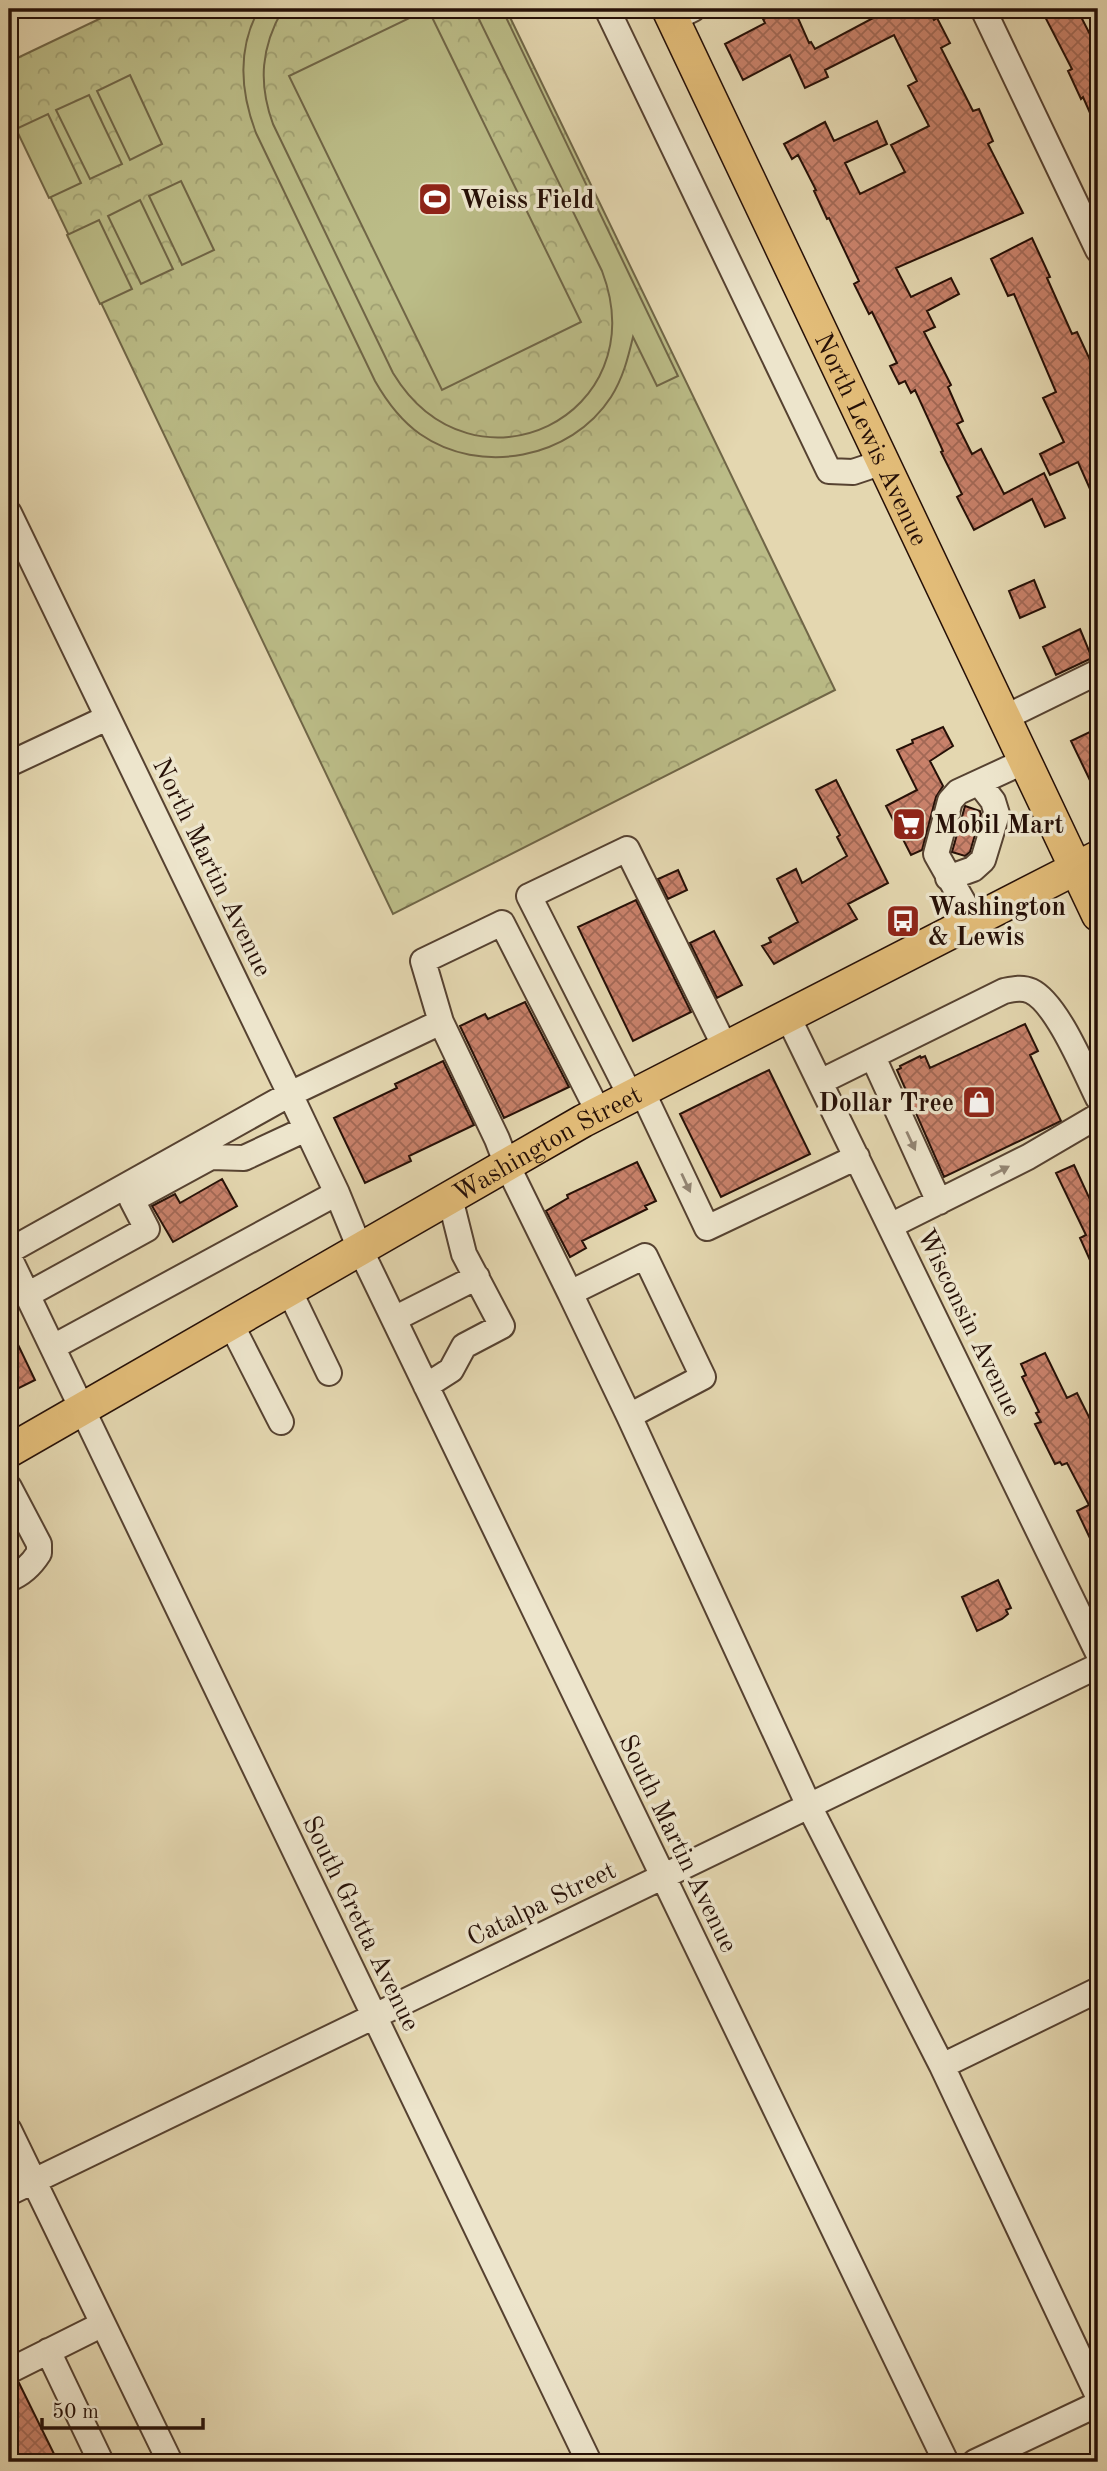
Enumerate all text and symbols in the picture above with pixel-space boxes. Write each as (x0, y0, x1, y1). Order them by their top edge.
sports icon: Weiss Field (416, 180, 454, 218)
place label: Weiss Field (460, 188, 594, 214)
street label: North Lewis Avenue (809, 330, 932, 550)
street label: North Martin Avenue (147, 755, 275, 981)
supermarket icon: Mobil Mart (890, 805, 928, 843)
place label: Mobil Mart (934, 813, 1064, 839)
place label: Washington & Lewis (928, 895, 1066, 951)
bus stop icon: Washington & Lewis (884, 902, 922, 940)
street label: Washington Street (449, 1082, 646, 1208)
shop icon: Dollar Tree (960, 1083, 998, 1121)
place label: Dollar Tree (818, 1091, 954, 1117)
one-way arrow (906, 1131, 917, 1152)
one-way arrow (990, 1166, 1010, 1177)
one-way arrow (680, 1173, 691, 1193)
street label: Wisconsin Avenue (911, 1225, 1025, 1421)
street label: South Martin Avenue (613, 1731, 741, 1957)
street label: South Gretta Avenue (297, 1812, 424, 2035)
street label: Catalpa Street (463, 1858, 620, 1952)
scale bar (42, 2387, 203, 2431)
text: 50 m (52, 2402, 99, 2423)

